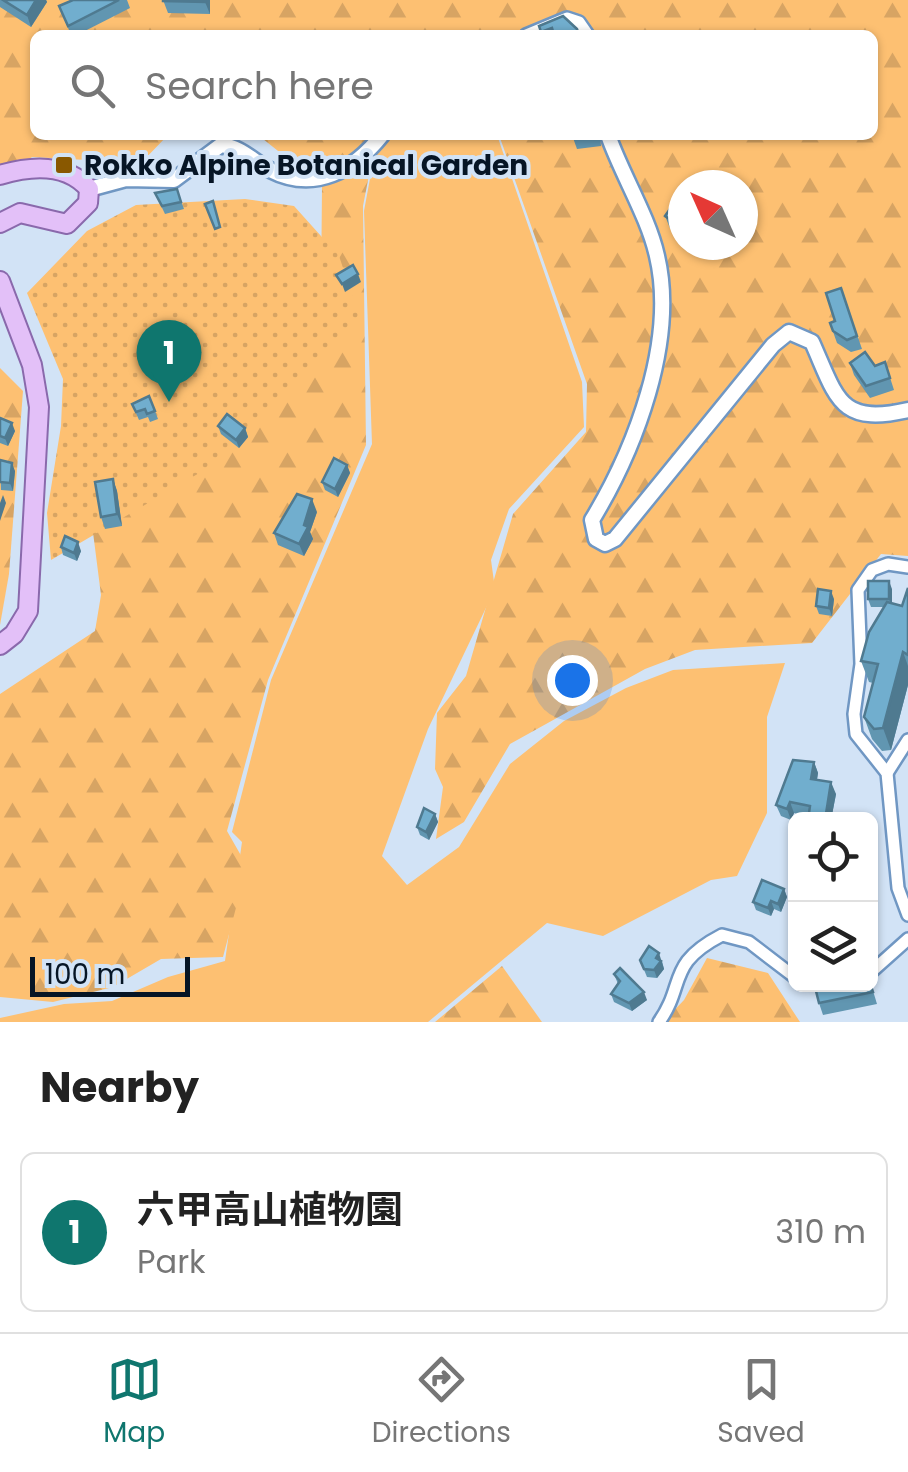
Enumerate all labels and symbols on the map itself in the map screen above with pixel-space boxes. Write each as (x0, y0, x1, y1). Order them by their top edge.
place label: Rokko Alpine Botanical Garden (84, 146, 528, 185)
marker: Rokko Alpine Botanical Garden (53, 154, 75, 176)
north arrow (668, 170, 758, 260)
pin: 1 (136, 320, 202, 402)
your location (547, 655, 598, 706)
scale bar (30, 952, 190, 996)

